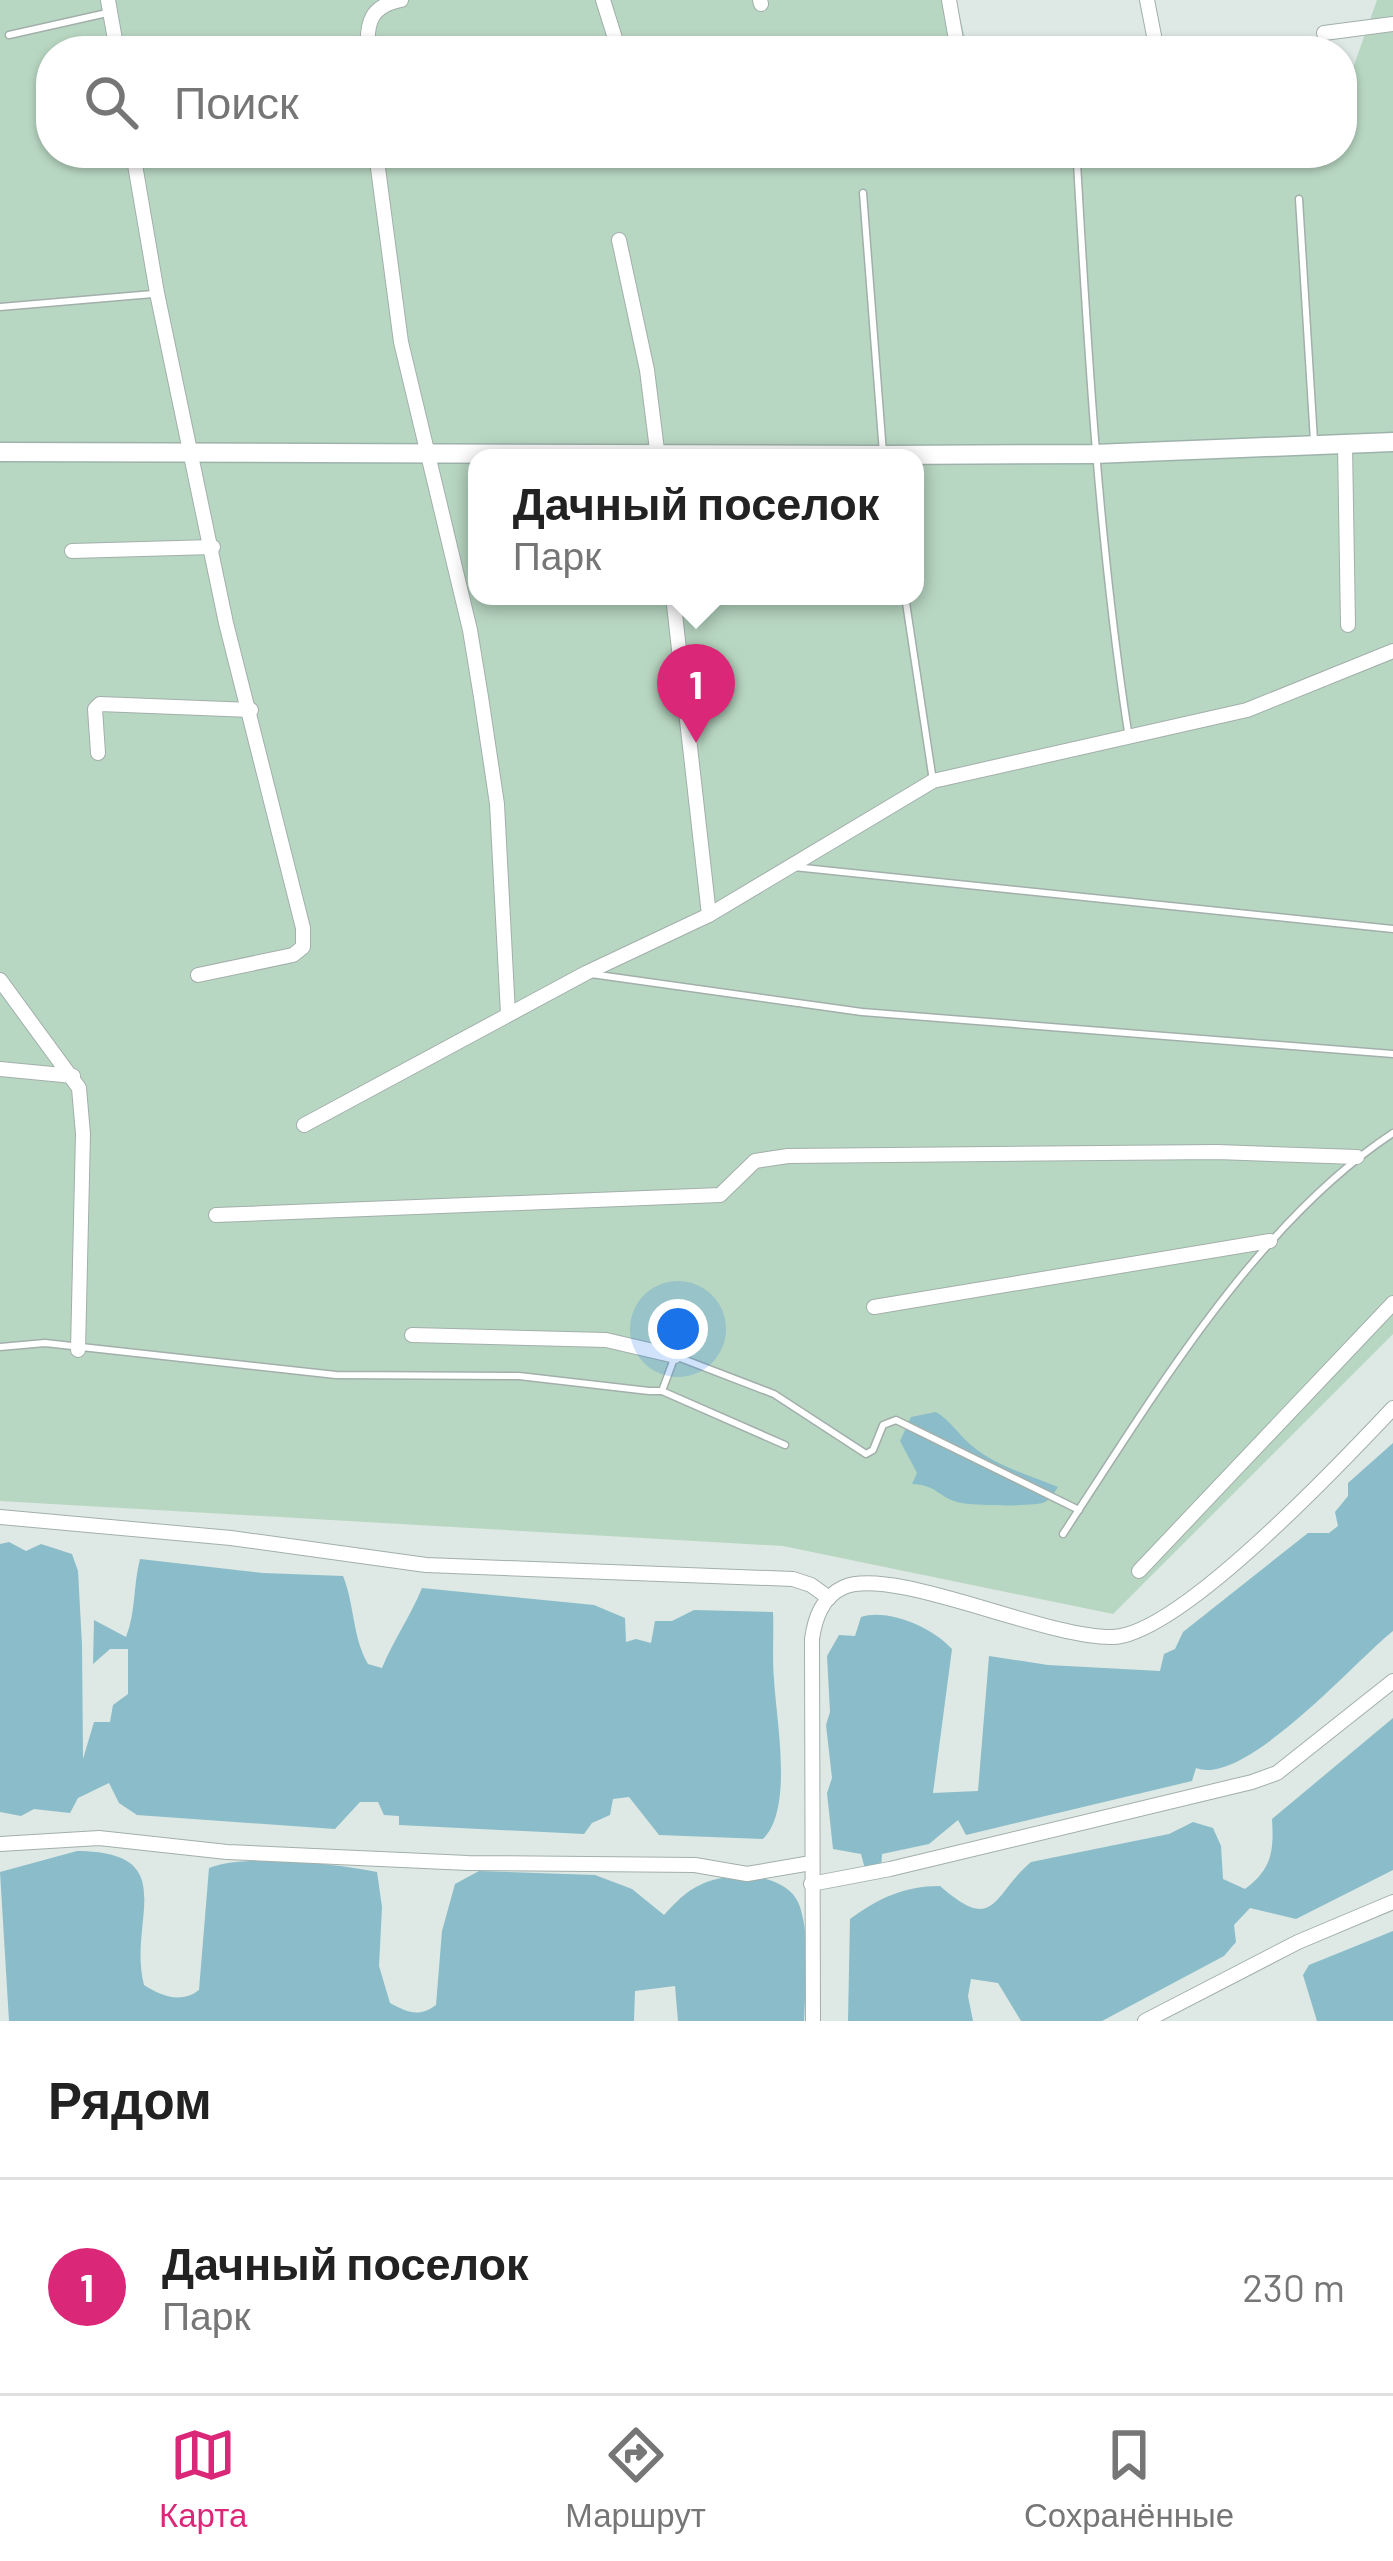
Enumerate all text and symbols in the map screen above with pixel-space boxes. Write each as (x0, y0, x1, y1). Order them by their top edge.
search box (36, 36, 1357, 168)
icon: search (78, 69, 144, 135)
text: Поиск (174, 74, 299, 128)
popup (468, 449, 924, 605)
text: Дачный поселок (513, 475, 879, 529)
text: Парк (513, 531, 601, 578)
pin: 1 (657, 644, 735, 743)
your location (648, 1299, 708, 1359)
text: Рядом (48, 2068, 212, 2129)
text: Дачный поселок (162, 2235, 529, 2289)
text: 1 (80, 2263, 94, 2310)
text: 230 m (1242, 2263, 1345, 2310)
text: Парк (162, 2291, 250, 2338)
tab: Карта (159, 2422, 247, 2535)
tab: Маршрут (565, 2422, 706, 2535)
tab: Сохранённые (1024, 2422, 1234, 2535)

